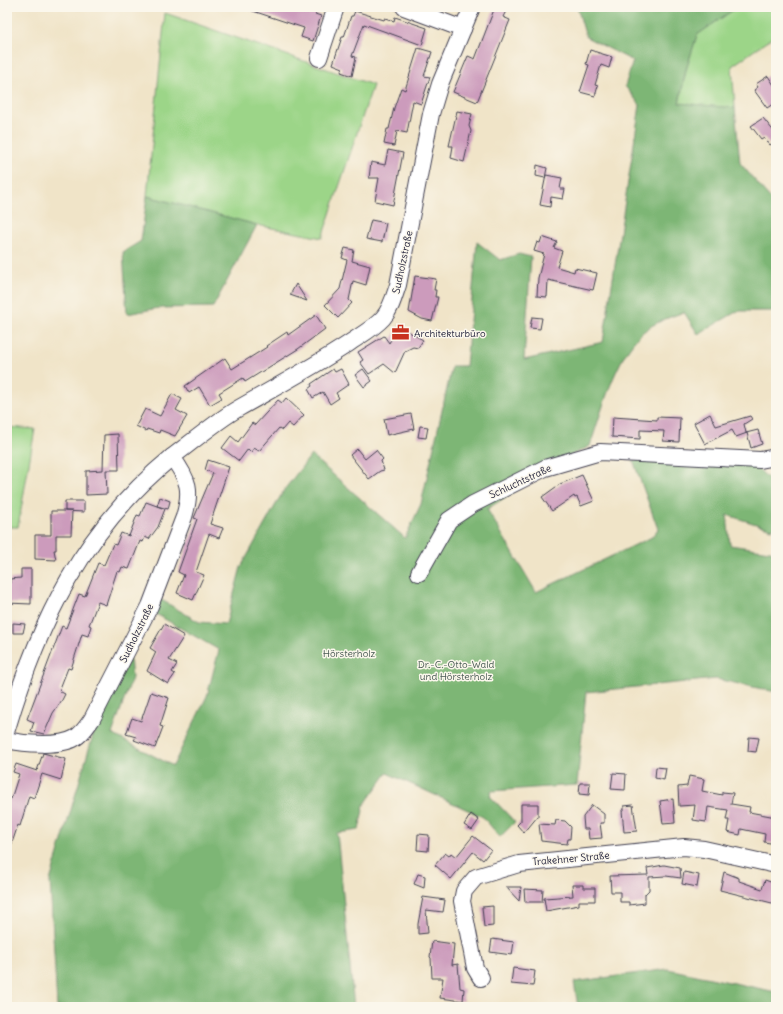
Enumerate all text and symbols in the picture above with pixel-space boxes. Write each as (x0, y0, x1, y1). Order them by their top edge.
street label: Sudholzstraße (389, 229, 416, 295)
office icon: Architekturbüro (391, 323, 411, 343)
place label: Architekturbüro (414, 327, 486, 340)
street label: Schluchtstraße (487, 461, 553, 502)
street label: Sudholzstraße (117, 602, 156, 665)
park label: Hörsterholz (323, 647, 376, 660)
park label: Dr.-C.-Otto-Wald und Hörsterholz (418, 658, 494, 683)
street label: Trakehner Straße (532, 849, 610, 868)

